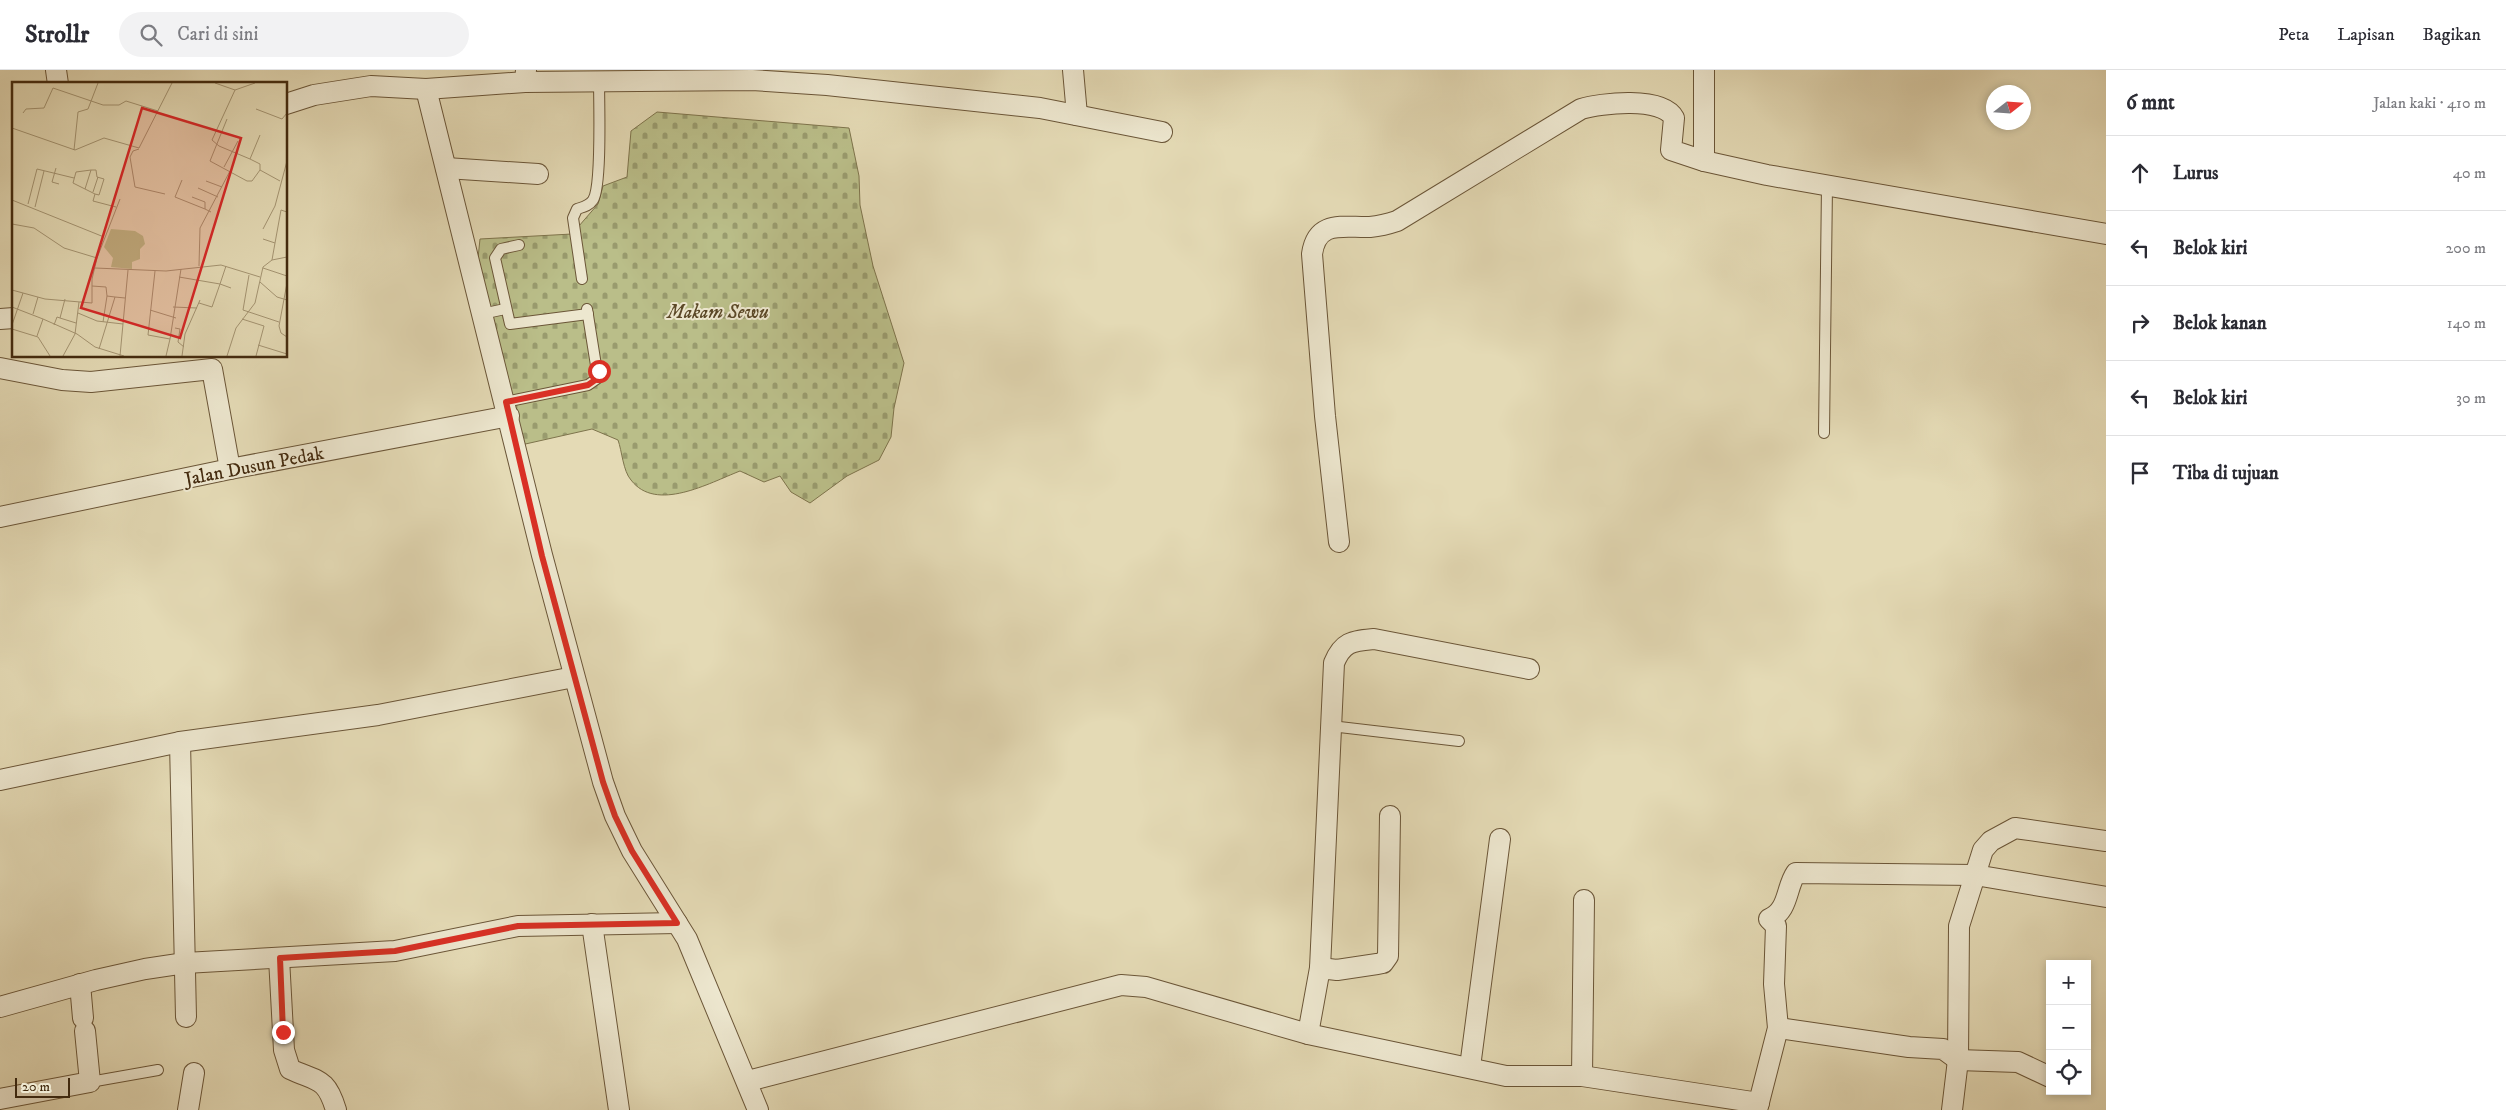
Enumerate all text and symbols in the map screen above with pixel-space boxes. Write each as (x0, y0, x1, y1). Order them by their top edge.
search box (119, 12, 469, 57)
text: Strollr (25, 20, 89, 50)
icon: search (137, 21, 165, 49)
text: Cari di sini (177, 23, 258, 46)
text: Peta (2278, 24, 2309, 46)
text: Lapisan (2337, 24, 2395, 46)
text: Bagikan (2423, 24, 2481, 46)
inset map (12, 82, 288, 358)
north arrow (1986, 85, 2031, 130)
text: 6 mnt (2126, 90, 2175, 116)
text: Jalan kaki · 410 m (2373, 93, 2486, 113)
icon: ahead (2126, 159, 2154, 187)
text: Lurus (2173, 162, 2218, 185)
text: 40 m (2453, 163, 2486, 183)
icon: left (2126, 234, 2154, 262)
text: Belok kiri (2173, 237, 2247, 260)
text: 200 m (2445, 238, 2486, 258)
park label: Makam Sewu (665, 301, 769, 324)
icon: right (2126, 309, 2154, 337)
text: Belok kanan (2173, 312, 2267, 335)
text: 140 m (2447, 313, 2486, 333)
route start (588, 360, 611, 383)
icon: left (2126, 384, 2154, 412)
text: Belok kiri (2173, 387, 2247, 410)
text: 30 m (2456, 388, 2486, 408)
street label: Jalan Dusun Pedak (181, 442, 327, 492)
icon: arrive (2126, 459, 2154, 487)
text: Tiba di tujuan (2173, 462, 2279, 485)
map controls (2046, 960, 2091, 1095)
button: + (2046, 960, 2091, 1005)
button: − (2046, 1005, 2091, 1050)
route end (272, 1021, 295, 1044)
button: locate (2046, 1050, 2091, 1095)
scale bar (15, 1075, 70, 1098)
text: 20 m (22, 1078, 50, 1096)

